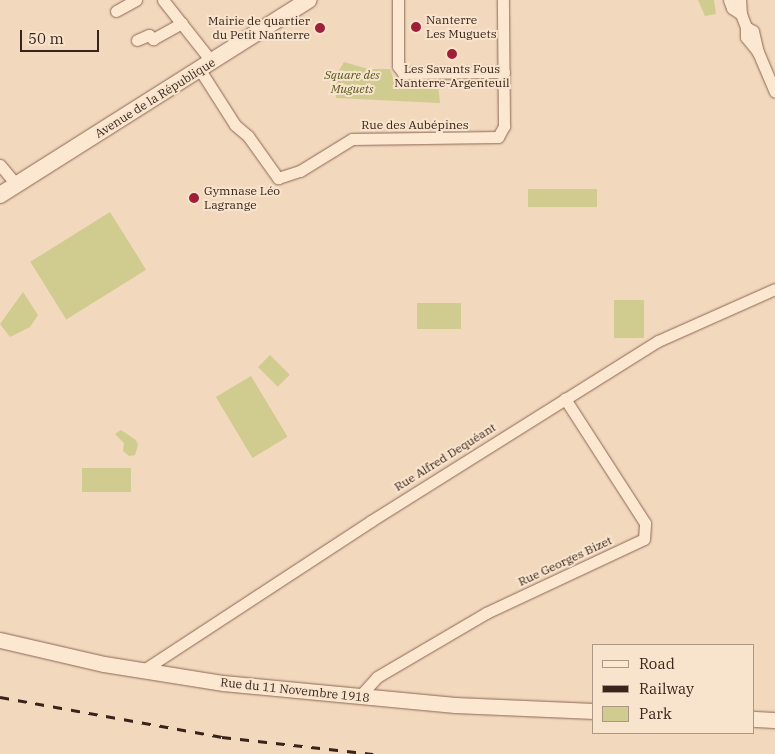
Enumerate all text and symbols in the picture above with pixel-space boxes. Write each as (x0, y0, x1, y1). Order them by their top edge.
place label: Nanterre Les Muguets (426, 13, 497, 41)
place label: Mairie de quartier du Petit Nanterre (208, 14, 310, 42)
scale bar (22, 20, 101, 52)
marker: Nanterre Les Muguets (410, 21, 422, 33)
marker: Mairie de quartier du Petit Nanterre (314, 22, 326, 34)
text: 50 m (28, 29, 64, 48)
marker: Les Savants Fous Nanterre-Argenteuil (446, 48, 458, 60)
street label: Avenue de la République (92, 55, 218, 141)
place label: Les Savants Fous Nanterre-Argenteuil (394, 62, 510, 90)
park label: Square des Muguets (324, 68, 380, 96)
street label: Rue des Aubépines (361, 118, 469, 132)
place label: Gymnase Léo Lagrange (204, 184, 280, 212)
marker: Gymnase Léo Lagrange (188, 192, 200, 204)
street label: Rue Alfred Dequéant (392, 420, 498, 494)
street label: Rue Georges Bizet (516, 533, 614, 589)
legend (592, 644, 755, 734)
text: Road (639, 654, 675, 673)
street label: Rue du 11 Novembre 1918 (220, 675, 370, 705)
text: Railway (639, 679, 694, 698)
text: Park (639, 704, 672, 723)

